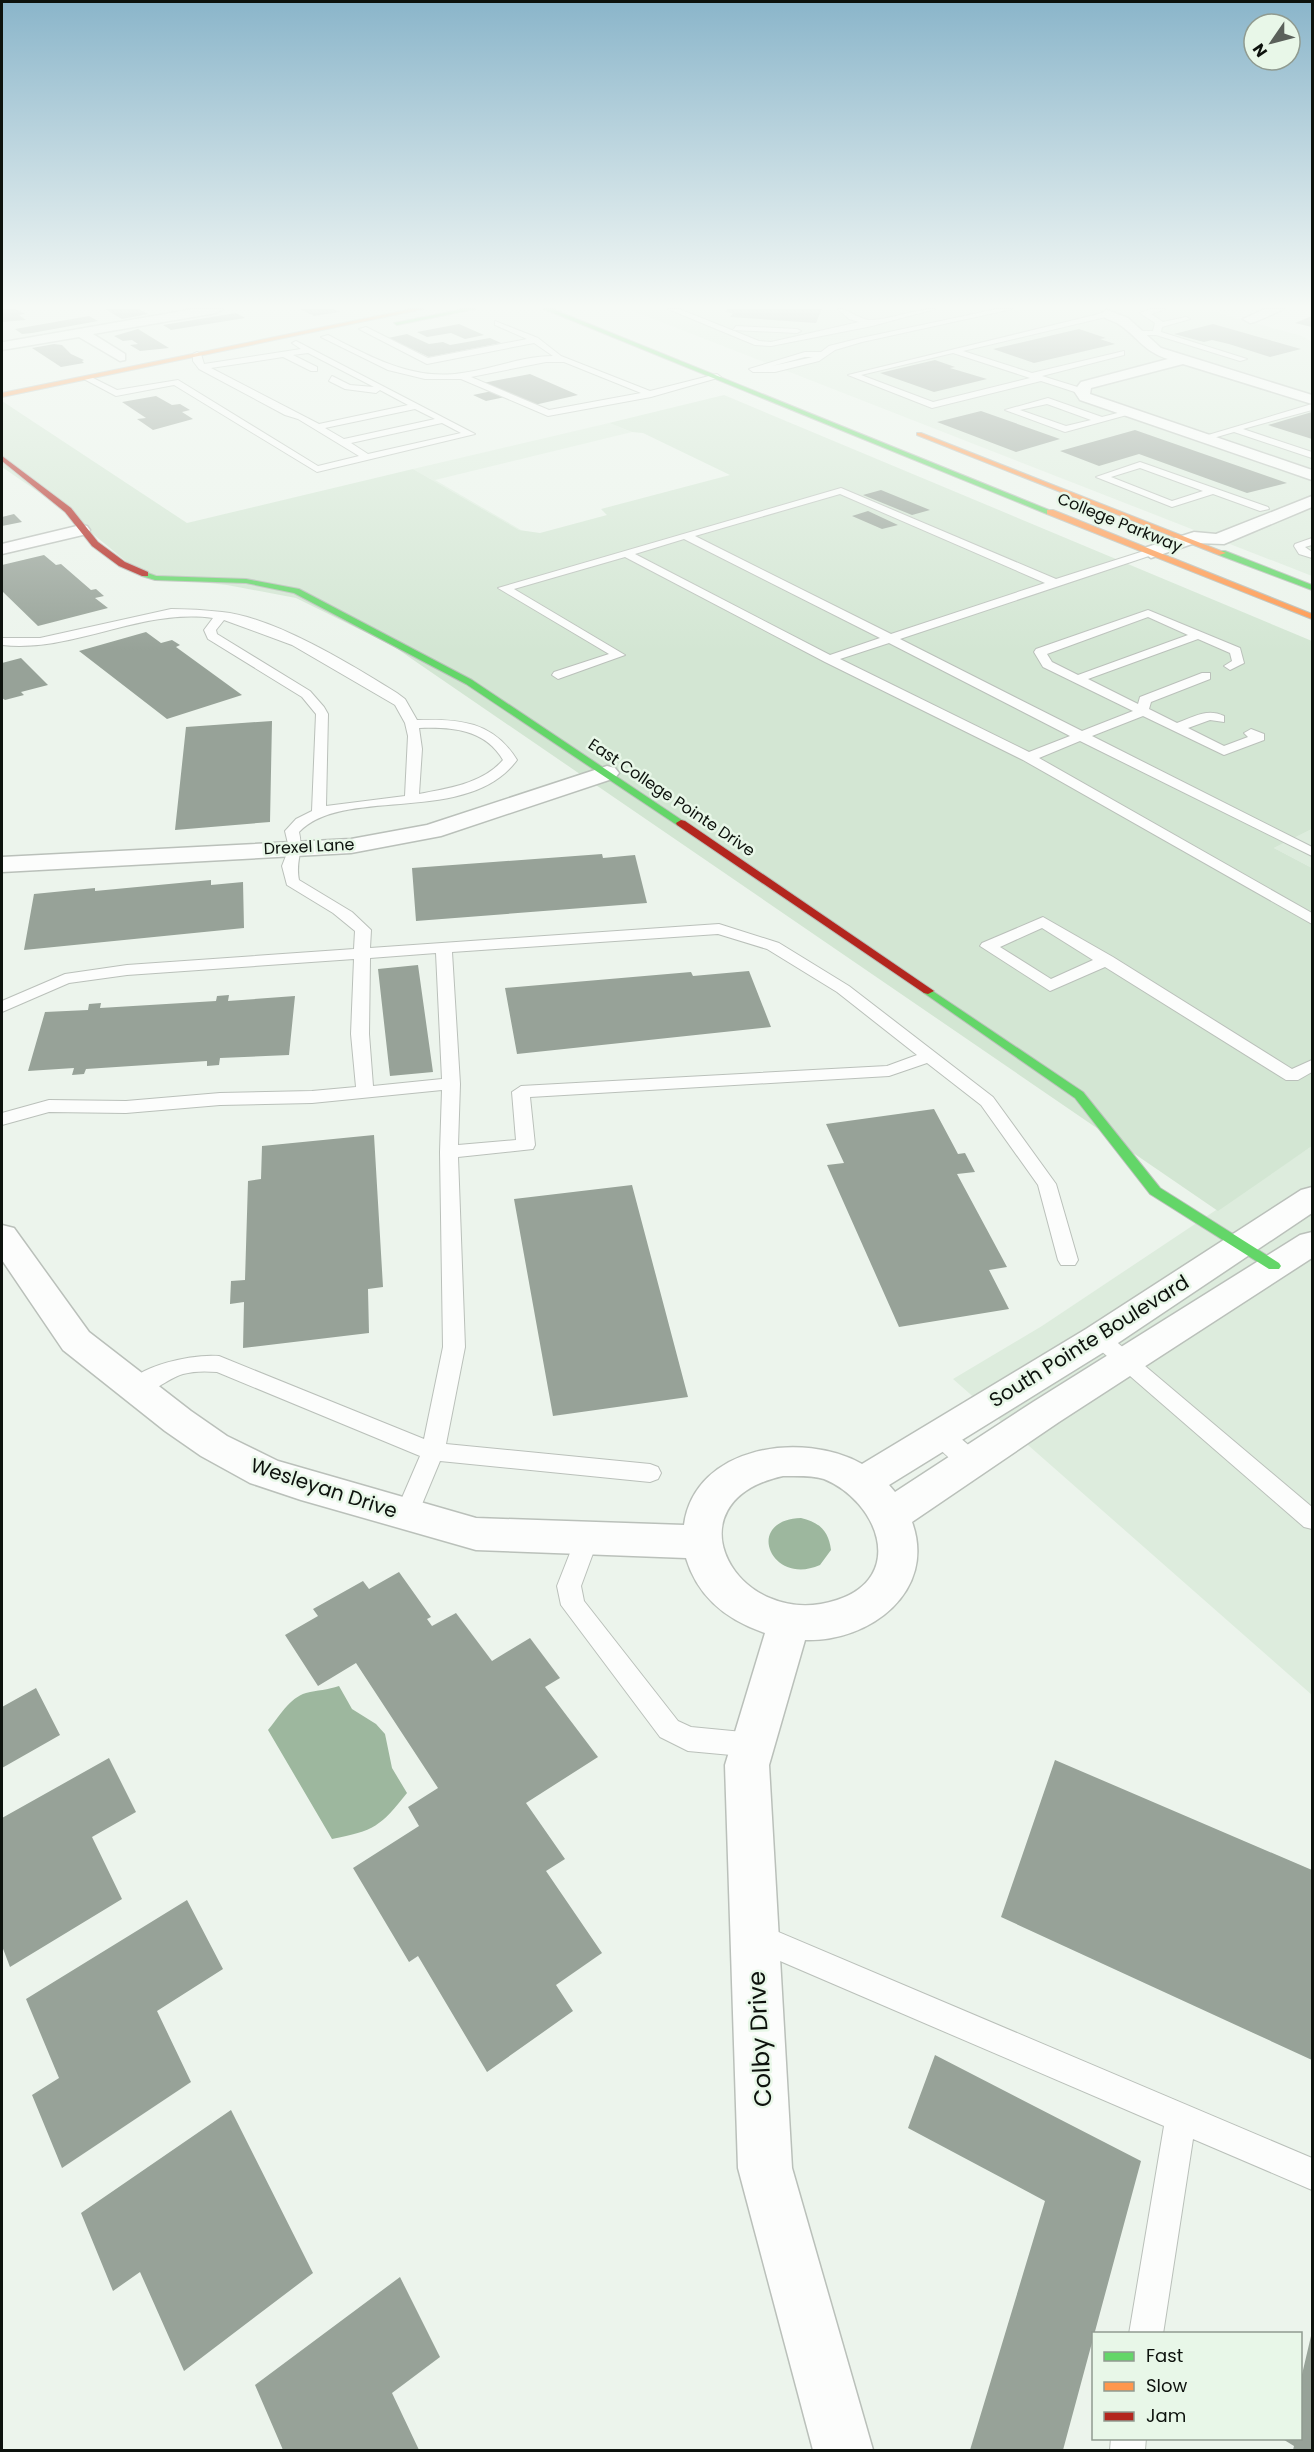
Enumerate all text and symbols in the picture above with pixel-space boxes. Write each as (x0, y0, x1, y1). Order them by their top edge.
north arrow (1242, 12, 1302, 72)
text: N (1247, 39, 1273, 62)
street label: College Parkway (1054, 487, 1186, 558)
street label: East College Pointe Drive (584, 733, 760, 862)
street label: Drexel Lane (263, 833, 355, 860)
street label: South Pointe Boulevard (984, 1268, 1194, 1414)
street label: Wesleyan Drive (247, 1451, 401, 1525)
street label: Colby Drive (739, 1970, 780, 2108)
legend (1092, 2332, 1302, 2440)
text: Fast (1146, 2343, 1183, 2368)
text: Slow (1146, 2373, 1188, 2398)
text: Jam (1146, 2403, 1186, 2428)

